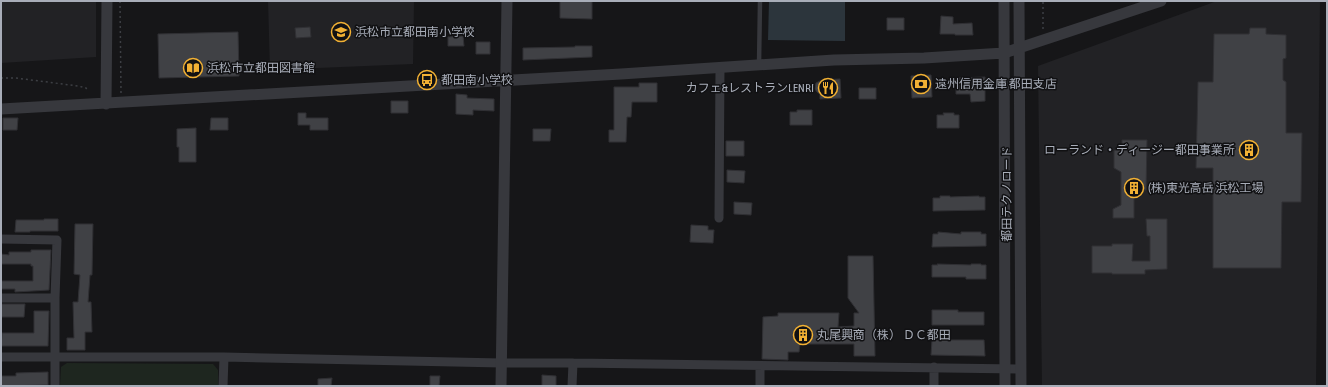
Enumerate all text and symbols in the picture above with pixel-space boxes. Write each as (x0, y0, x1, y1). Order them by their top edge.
school or university icon: 浜松市立都田南小学校 (330, 21, 352, 43)
place label: 浜松市立都田南小学校 (355, 25, 475, 39)
library icon: 浜松市立都田図書館 (182, 57, 204, 79)
place label: 浜松市立都田図書館 (207, 61, 315, 75)
bus stop icon: 都田南小学校 (416, 69, 438, 91)
place label: 都田南小学校 (441, 73, 513, 87)
bank icon: 遠州信用金庫 都田支店 (910, 73, 932, 95)
restaurant icon: カフェ&レストランLENRI (817, 77, 839, 99)
place label: 遠州信用金庫 都田支店 (935, 77, 1057, 91)
place label: カフェ&レストランLENRI (686, 81, 814, 95)
building icon: ローランド・ディージー都田事業所 (1238, 139, 1260, 161)
place label: ローランド・ディージー都田事業所 (1044, 143, 1235, 157)
street label: 都田テクノロード (1000, 146, 1014, 242)
building icon: (株)東光高岳 浜松工場 (1123, 177, 1145, 199)
place label: (株)東光高岳 浜松工場 (1148, 181, 1263, 195)
building icon: 丸尾興商（株） ＤＣ都田 (792, 324, 814, 346)
place label: 丸尾興商（株） ＤＣ都田 (817, 328, 951, 342)

